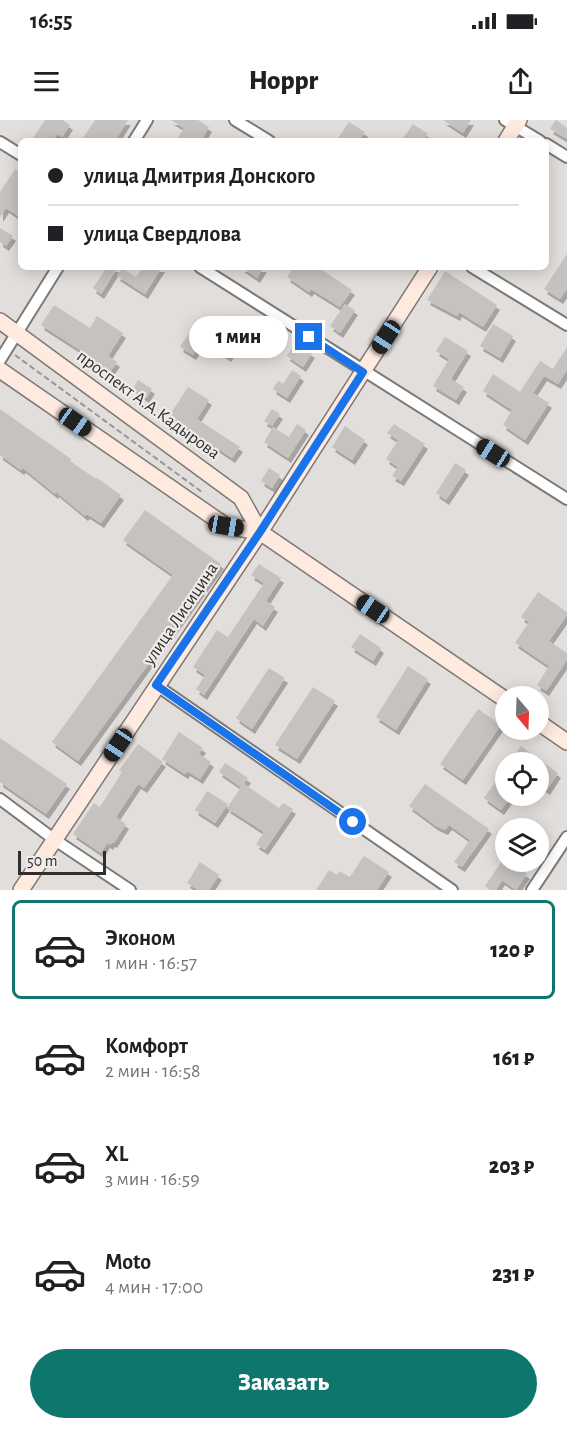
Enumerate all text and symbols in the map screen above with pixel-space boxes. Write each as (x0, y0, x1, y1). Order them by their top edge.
text: 16:55 (30, 10, 73, 32)
icon: menu (30, 65, 63, 98)
icon: share (504, 65, 537, 98)
text: Hoppr (249, 67, 318, 94)
text: улица Дмитрия Донского (84, 165, 315, 187)
text: улица Свердлова (84, 223, 241, 245)
callout: 1 мин (189, 316, 288, 358)
car (369, 317, 403, 357)
route end (295, 323, 322, 350)
text: 1 мин (216, 327, 261, 347)
street label: проспект А.А.Кадырова (73, 347, 223, 463)
car (55, 404, 95, 440)
car (473, 436, 513, 470)
car (207, 514, 245, 538)
street label: улица Лисицина (140, 560, 222, 669)
car (353, 591, 393, 627)
north arrow (495, 686, 549, 740)
map controls (495, 686, 549, 872)
car (100, 725, 136, 765)
button: locate (495, 752, 549, 806)
route start (339, 808, 366, 835)
button: layers (495, 818, 549, 872)
scale bar (18, 848, 106, 876)
text: 50 m (27, 853, 58, 869)
icon: car (33, 923, 87, 977)
text: Эконом (105, 927, 176, 949)
text: 120 ₽ (490, 939, 534, 961)
text: 1 мин · 16:57 (105, 953, 197, 973)
icon: car (33, 1031, 87, 1085)
text: Комфорт (105, 1035, 188, 1057)
text: 161 ₽ (493, 1047, 534, 1069)
text: 2 мин · 16:58 (105, 1061, 201, 1081)
icon: car (33, 1139, 87, 1193)
text: XL (105, 1143, 128, 1165)
text: 203 ₽ (489, 1155, 534, 1177)
text: 3 мин · 16:59 (105, 1169, 200, 1189)
icon: car (33, 1247, 87, 1301)
text: Moto (105, 1251, 151, 1273)
text: 231 ₽ (492, 1263, 534, 1285)
text: 4 мин · 17:00 (105, 1277, 203, 1297)
button: Заказать (30, 1349, 537, 1418)

